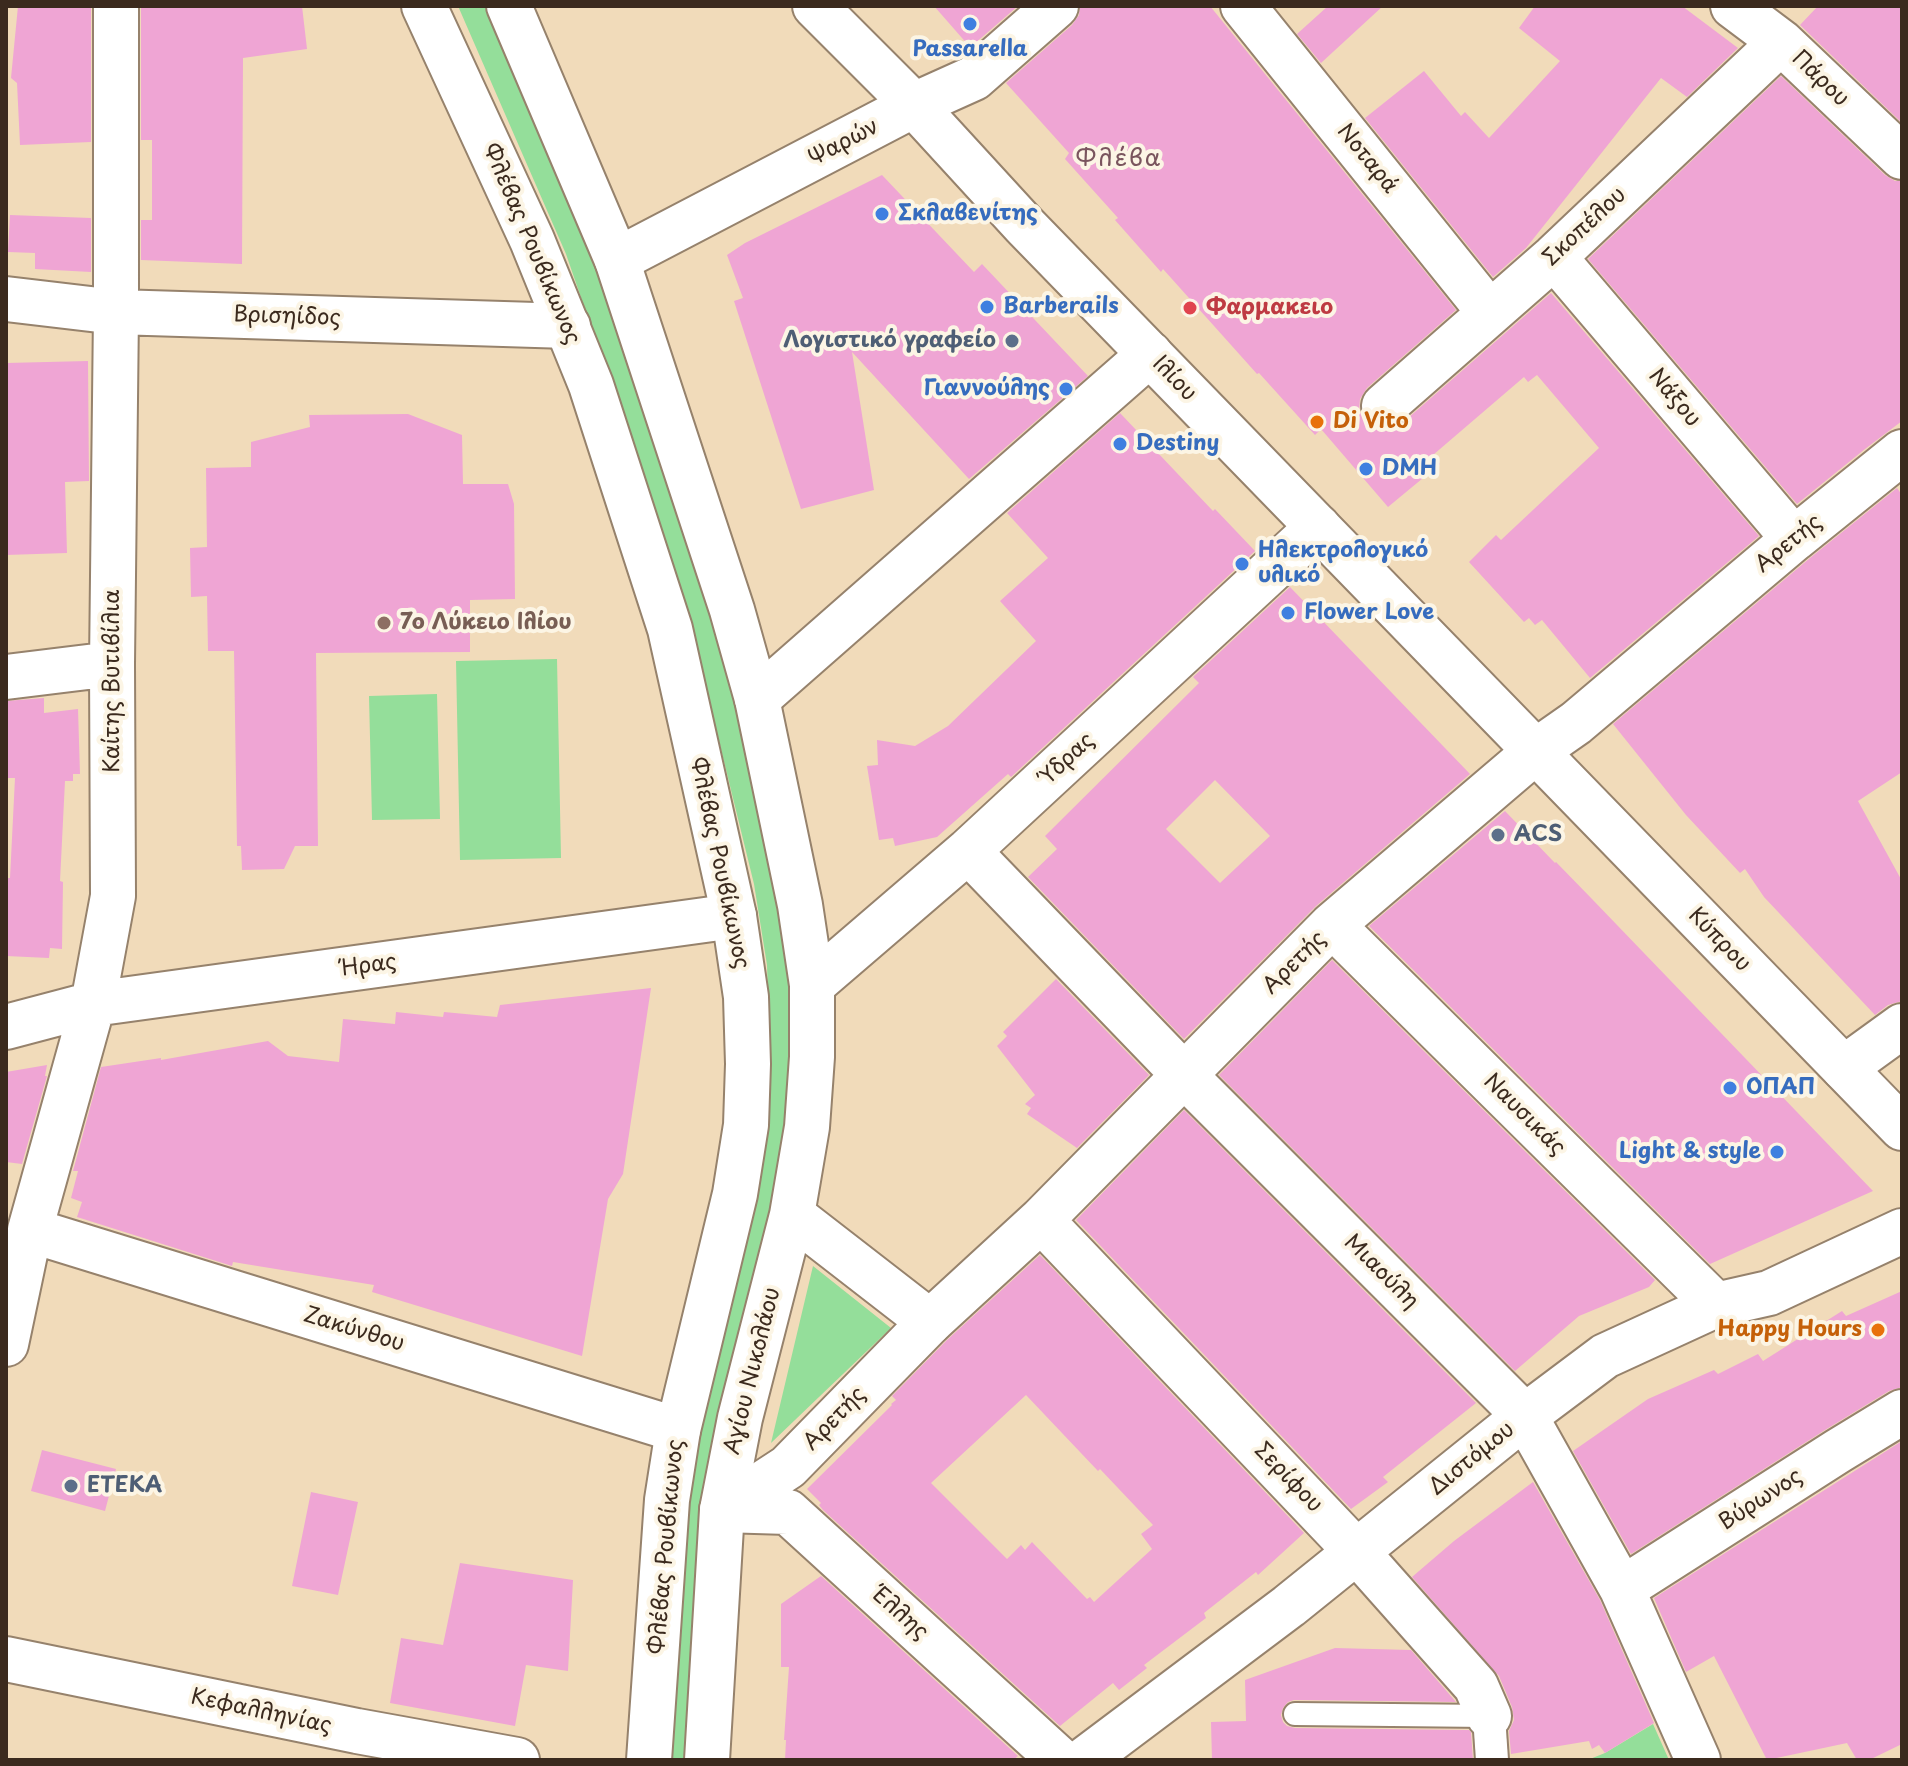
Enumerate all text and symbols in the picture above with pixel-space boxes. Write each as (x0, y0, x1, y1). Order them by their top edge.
marker: Passarella (961, 15, 979, 33)
place label: Passarella (912, 37, 1028, 63)
street label: Πάρου (1786, 46, 1854, 112)
street label: Ψαρών (804, 114, 884, 172)
street label: Νοταρά (1331, 119, 1403, 199)
street label: Φλέβας Ρουβίκωνος (477, 139, 585, 349)
district label: Φλέβα (1075, 145, 1163, 173)
street label: Σκοπέλου (1538, 182, 1632, 272)
place label: Σκλαβενίτης (898, 201, 1038, 227)
marker: Σκλαβενίτης (873, 205, 891, 223)
place label: Barberails (1003, 294, 1119, 320)
place label: Φαρμακειο (1206, 295, 1333, 321)
marker: Barberails (978, 298, 996, 316)
marker: Φαρμακειο (1181, 299, 1199, 317)
street label: Βρισηίδος (233, 302, 341, 332)
place label: Λογιστικό γραφείο (783, 328, 996, 354)
marker: Λογιστικό γραφείο (1003, 332, 1021, 350)
street label: Ιλίου (1146, 351, 1202, 407)
street label: Νάξου (1642, 364, 1706, 432)
place label: Γιαννούλης (924, 376, 1050, 402)
marker: Γιαννούλης (1057, 380, 1075, 398)
place label: Di Vito (1333, 409, 1409, 435)
marker: Di Vito (1308, 413, 1326, 431)
place label: Destiny (1136, 431, 1219, 457)
marker: Destiny (1111, 435, 1129, 453)
place label: DMH (1382, 456, 1437, 482)
marker: DMH (1357, 460, 1375, 478)
street label: Αρετής (1750, 509, 1828, 579)
place label: Ηλεκτρολογικό υλικό (1258, 538, 1428, 590)
marker: Ηλεκτρολογικό υλικό (1233, 555, 1251, 573)
street label: Καίτης Βυτιβίλια (100, 589, 126, 773)
place label: Flower Love (1304, 600, 1434, 626)
marker: Flower Love (1279, 604, 1297, 622)
place label: 7ο Λύκειο Ιλίου (400, 610, 572, 636)
marker: 7ο Λύκειο Ιλίου (375, 614, 393, 632)
street label: Ύδρας (1036, 728, 1100, 790)
street label: Φλέβας Ρουβίκωνος (684, 755, 754, 971)
place label: ACS (1514, 822, 1562, 848)
marker: ACS (1489, 826, 1507, 844)
street label: Κύπρου (1682, 903, 1756, 977)
street label: Αρετής (1258, 926, 1332, 1000)
street label: Ήρας (340, 949, 398, 983)
street label: Ναυσικάς (1478, 1069, 1570, 1161)
place label: ΟΠΑΠ (1746, 1075, 1815, 1101)
marker: ΟΠΑΠ (1721, 1079, 1739, 1097)
place label: Light & style (1619, 1139, 1761, 1165)
marker: Light & style (1768, 1143, 1786, 1161)
street label: Μιαούλη (1338, 1229, 1424, 1315)
street label: Αγίου Νικολάου (719, 1285, 787, 1457)
street label: Ζακύνθου (301, 1302, 407, 1358)
place label: Happy Hours (1718, 1317, 1862, 1343)
marker: Happy Hours (1869, 1321, 1887, 1339)
street label: Αρετής (798, 1382, 872, 1456)
street label: Διστόμου (1424, 1417, 1520, 1501)
street label: Φλέβας Ρουβίκωνος (644, 1438, 690, 1656)
street label: Σερίφου (1248, 1438, 1328, 1518)
street label: Βύρωνος (1715, 1464, 1807, 1536)
place label: ΕΤΕΚΑ (87, 1473, 162, 1499)
marker: ΕΤΕΚΑ (62, 1477, 80, 1495)
street label: Έλλης (867, 1582, 933, 1646)
street label: Κεφαλληνίας (188, 1684, 334, 1740)

